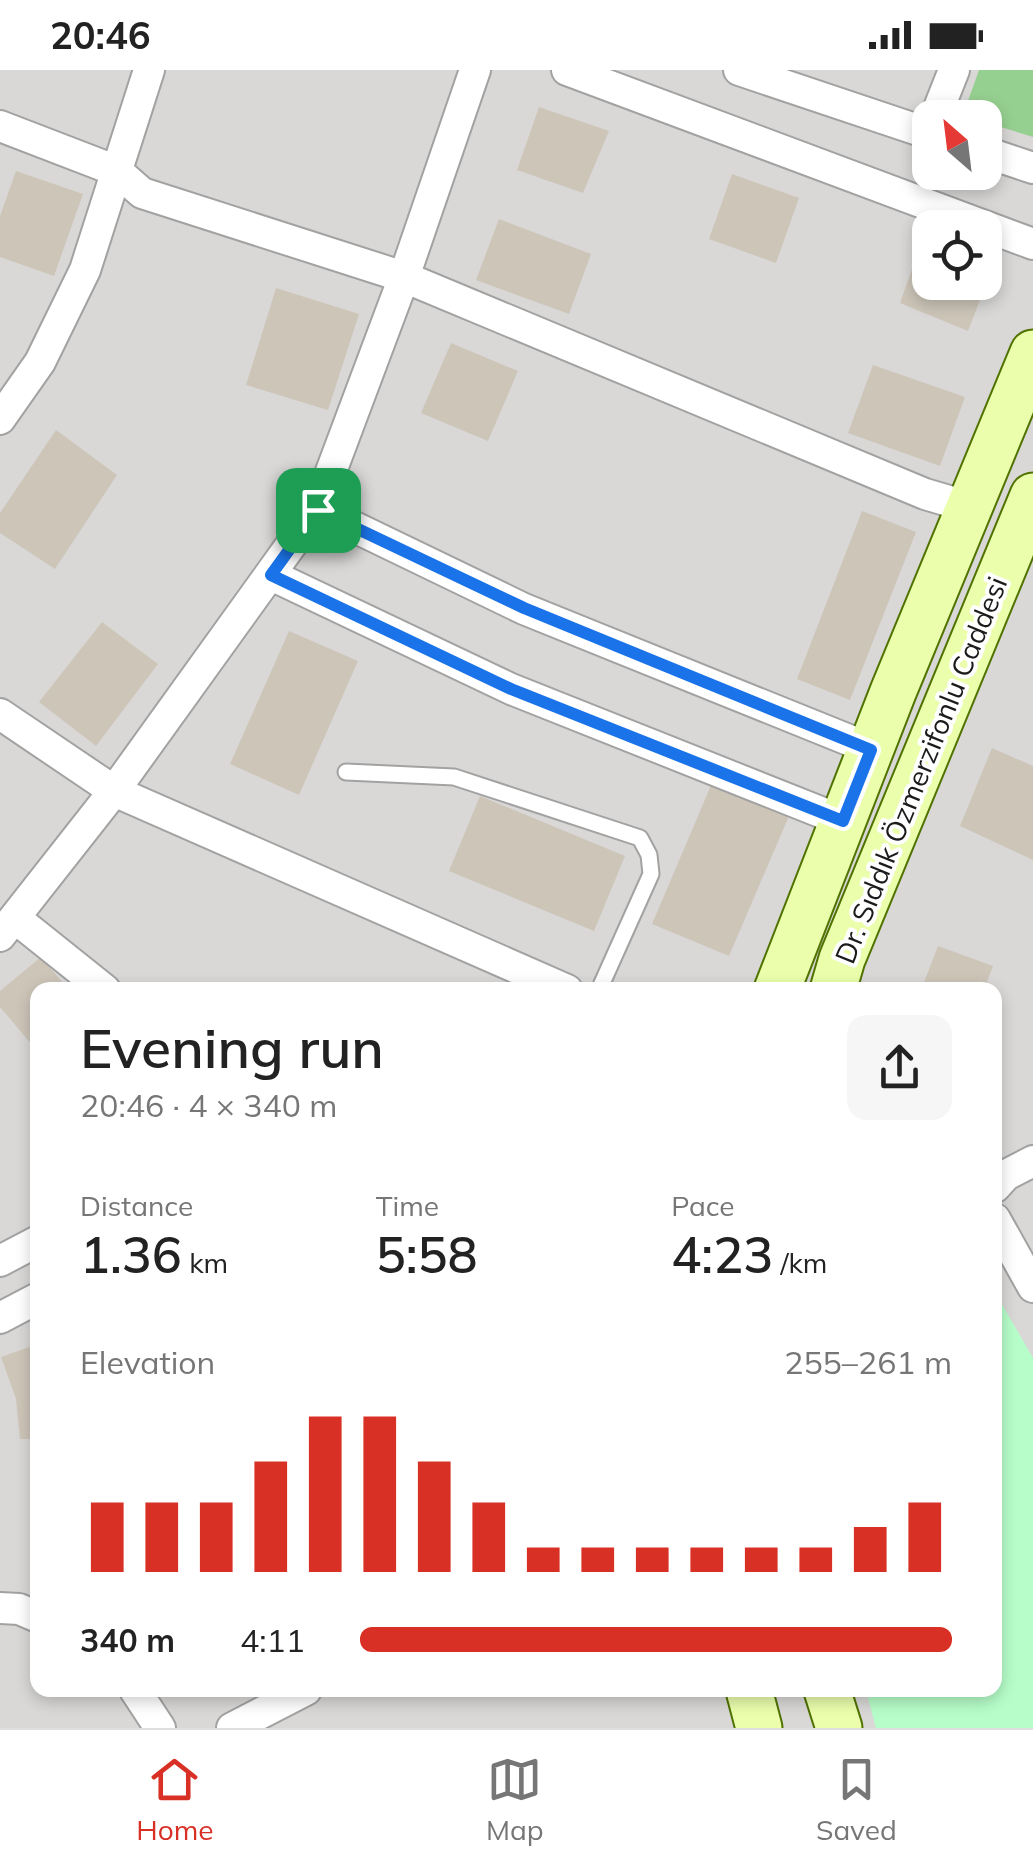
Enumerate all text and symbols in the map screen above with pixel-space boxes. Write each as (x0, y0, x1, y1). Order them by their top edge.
text: 20:46 (50, 11, 151, 59)
north arrow (912, 100, 1002, 190)
map controls (912, 100, 1002, 300)
button: locate (912, 210, 1002, 300)
pin (276, 468, 361, 553)
icon: arrive (291, 483, 346, 538)
street label: Dr. Sıddık Özmerzifonlu Caddesi (827, 571, 1014, 968)
text: Evening run (80, 1013, 384, 1082)
button: share (847, 1015, 952, 1120)
text: 20:46 · 4 × 340 m (80, 1085, 337, 1125)
text: Distance (80, 1188, 193, 1223)
text: Time (376, 1188, 439, 1223)
text: Pace (671, 1188, 735, 1223)
text: 1.36 (80, 1223, 182, 1286)
text: 5:58 (376, 1223, 478, 1286)
text: 4:23 (671, 1223, 773, 1286)
text: km (182, 1245, 228, 1280)
text: /km (773, 1245, 827, 1280)
text: Elevation (80, 1342, 215, 1382)
text: 255–261 m (784, 1342, 952, 1382)
text: 340 m (80, 1620, 175, 1660)
text: 4:11 (240, 1620, 305, 1660)
tab: Home (136, 1752, 213, 1847)
tab: Map (486, 1752, 544, 1847)
tab: Saved (816, 1752, 897, 1847)

